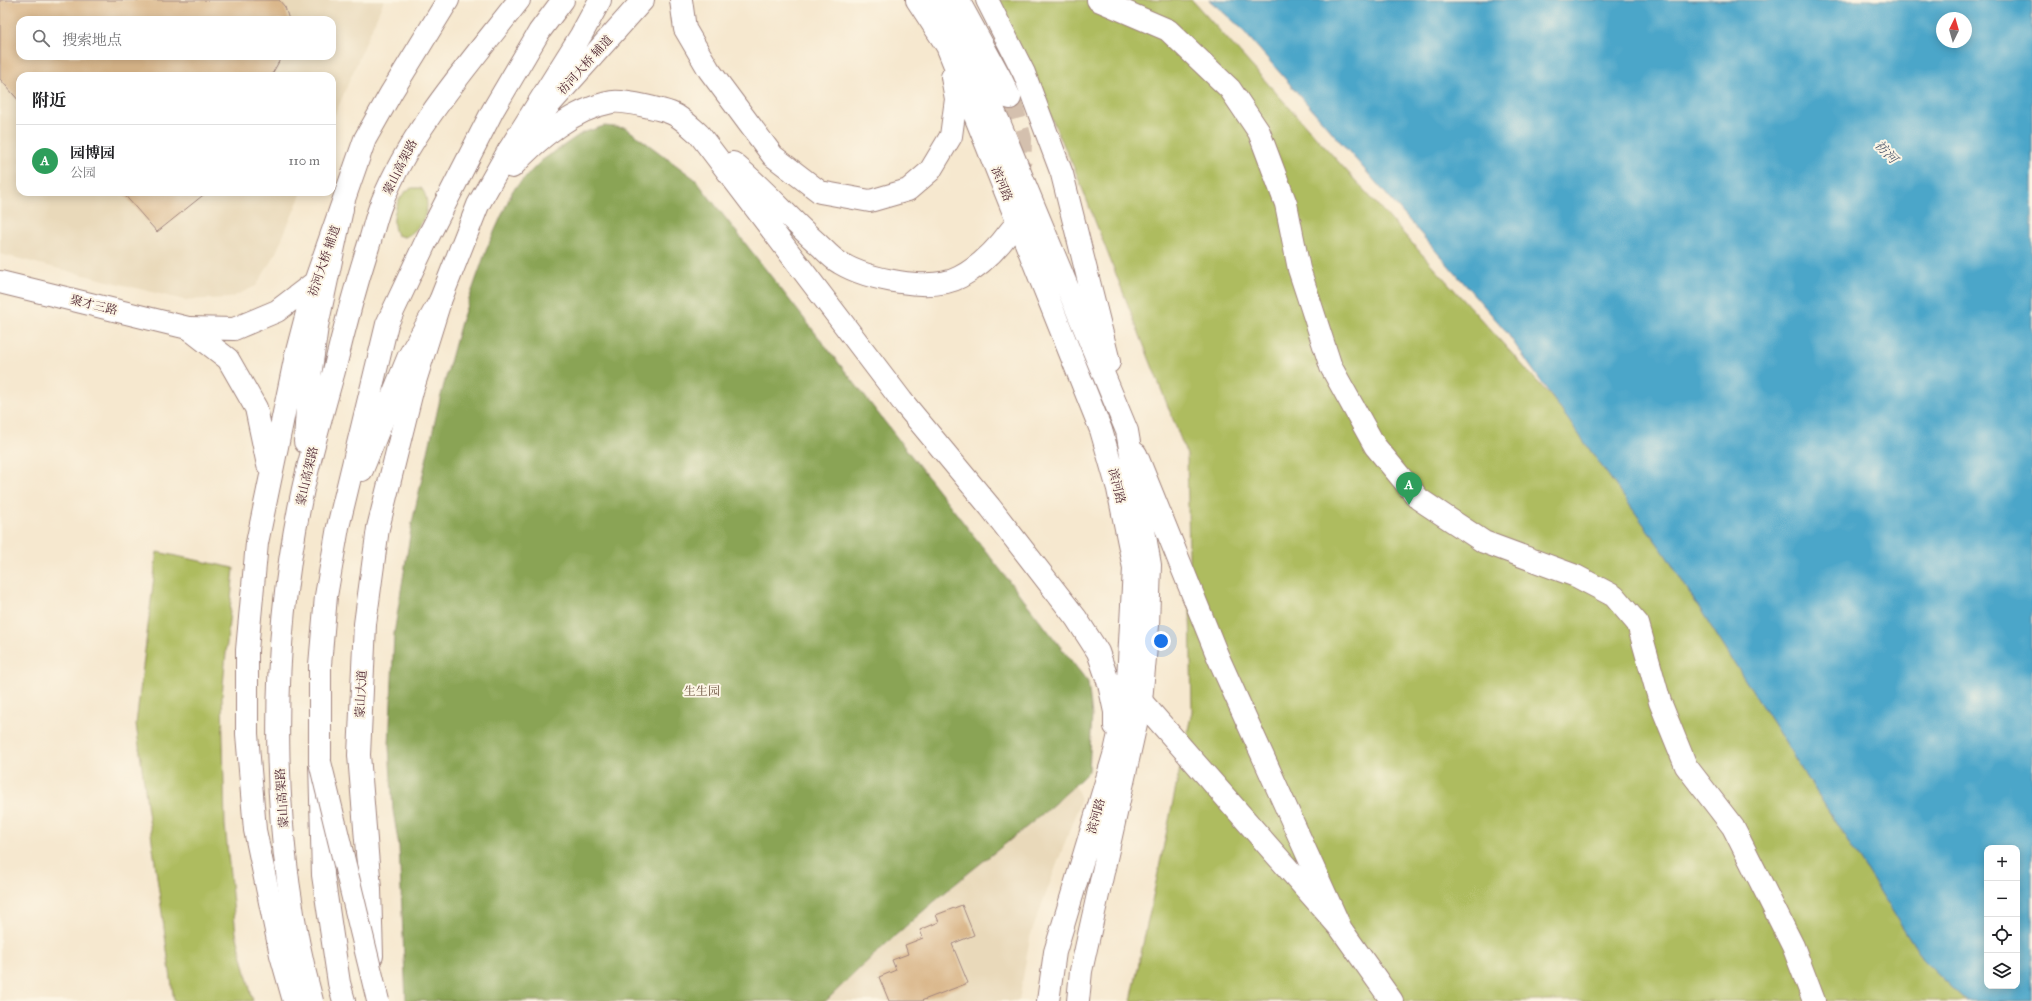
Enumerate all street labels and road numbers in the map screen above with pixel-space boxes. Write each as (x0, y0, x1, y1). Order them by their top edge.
street label: 祊河大桥 辅道 (555, 33, 615, 97)
street label: 蒙山高架路 (380, 137, 420, 197)
street label: 滨河路 (989, 165, 1015, 203)
street label: 祊河大桥 辅道 (305, 223, 343, 299)
street label: 聚才三路 (69, 292, 119, 318)
street label: 蒙山高架路 (293, 445, 321, 507)
street label: 滨河路 (1106, 467, 1128, 505)
street label: 蒙山大道 (353, 670, 369, 718)
street label: 蒙山高架路 (273, 768, 291, 828)
street label: 滨河路 (1084, 797, 1108, 835)

